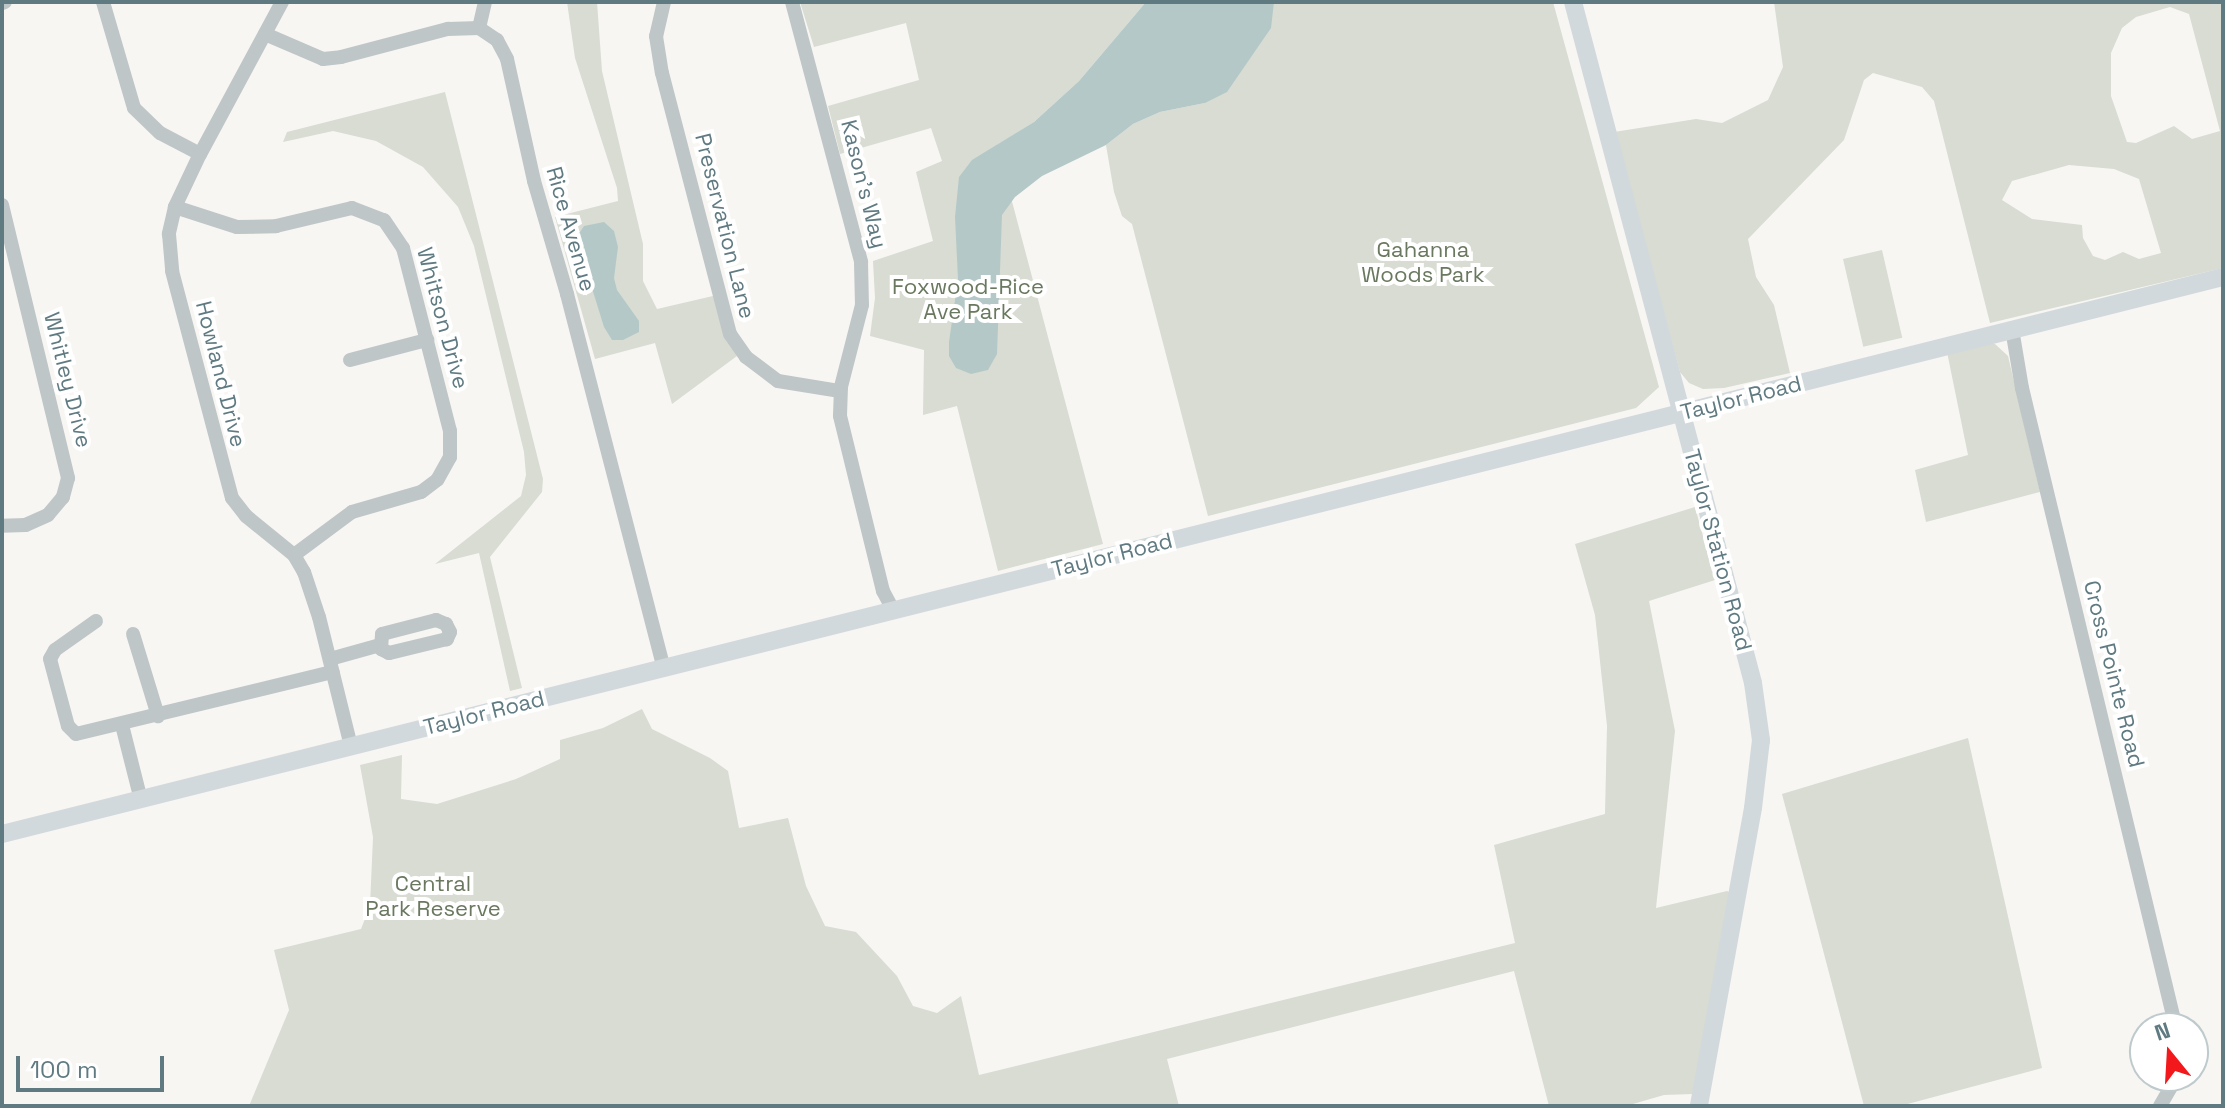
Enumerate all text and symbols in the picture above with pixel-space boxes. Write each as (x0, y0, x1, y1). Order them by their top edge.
street label: Kason's Way (835, 117, 893, 251)
street label: Preservation Lane (689, 131, 761, 321)
street label: Rice Avenue (541, 163, 601, 295)
park label: Gahanna Woods Park (1361, 236, 1485, 288)
street label: Whitson Drive (411, 244, 475, 392)
park label: Foxwood-Rice Ave Park (892, 273, 1044, 324)
street label: Howland Drive (190, 298, 252, 450)
street label: Whitley Drive (38, 310, 98, 450)
street label: Taylor Road (1678, 370, 1804, 426)
street label: Taylor Station Road (1678, 446, 1758, 654)
street label: Taylor Road (1049, 527, 1175, 583)
street label: Cross Pointe Road (2078, 578, 2150, 770)
street label: Taylor Road (421, 685, 547, 741)
park label: Central Park Reserve (365, 870, 501, 922)
north arrow (2129, 1012, 2209, 1092)
text: N (2151, 1015, 2174, 1047)
scale bar (20, 1040, 168, 1090)
text: 100 m (30, 1054, 98, 1085)

